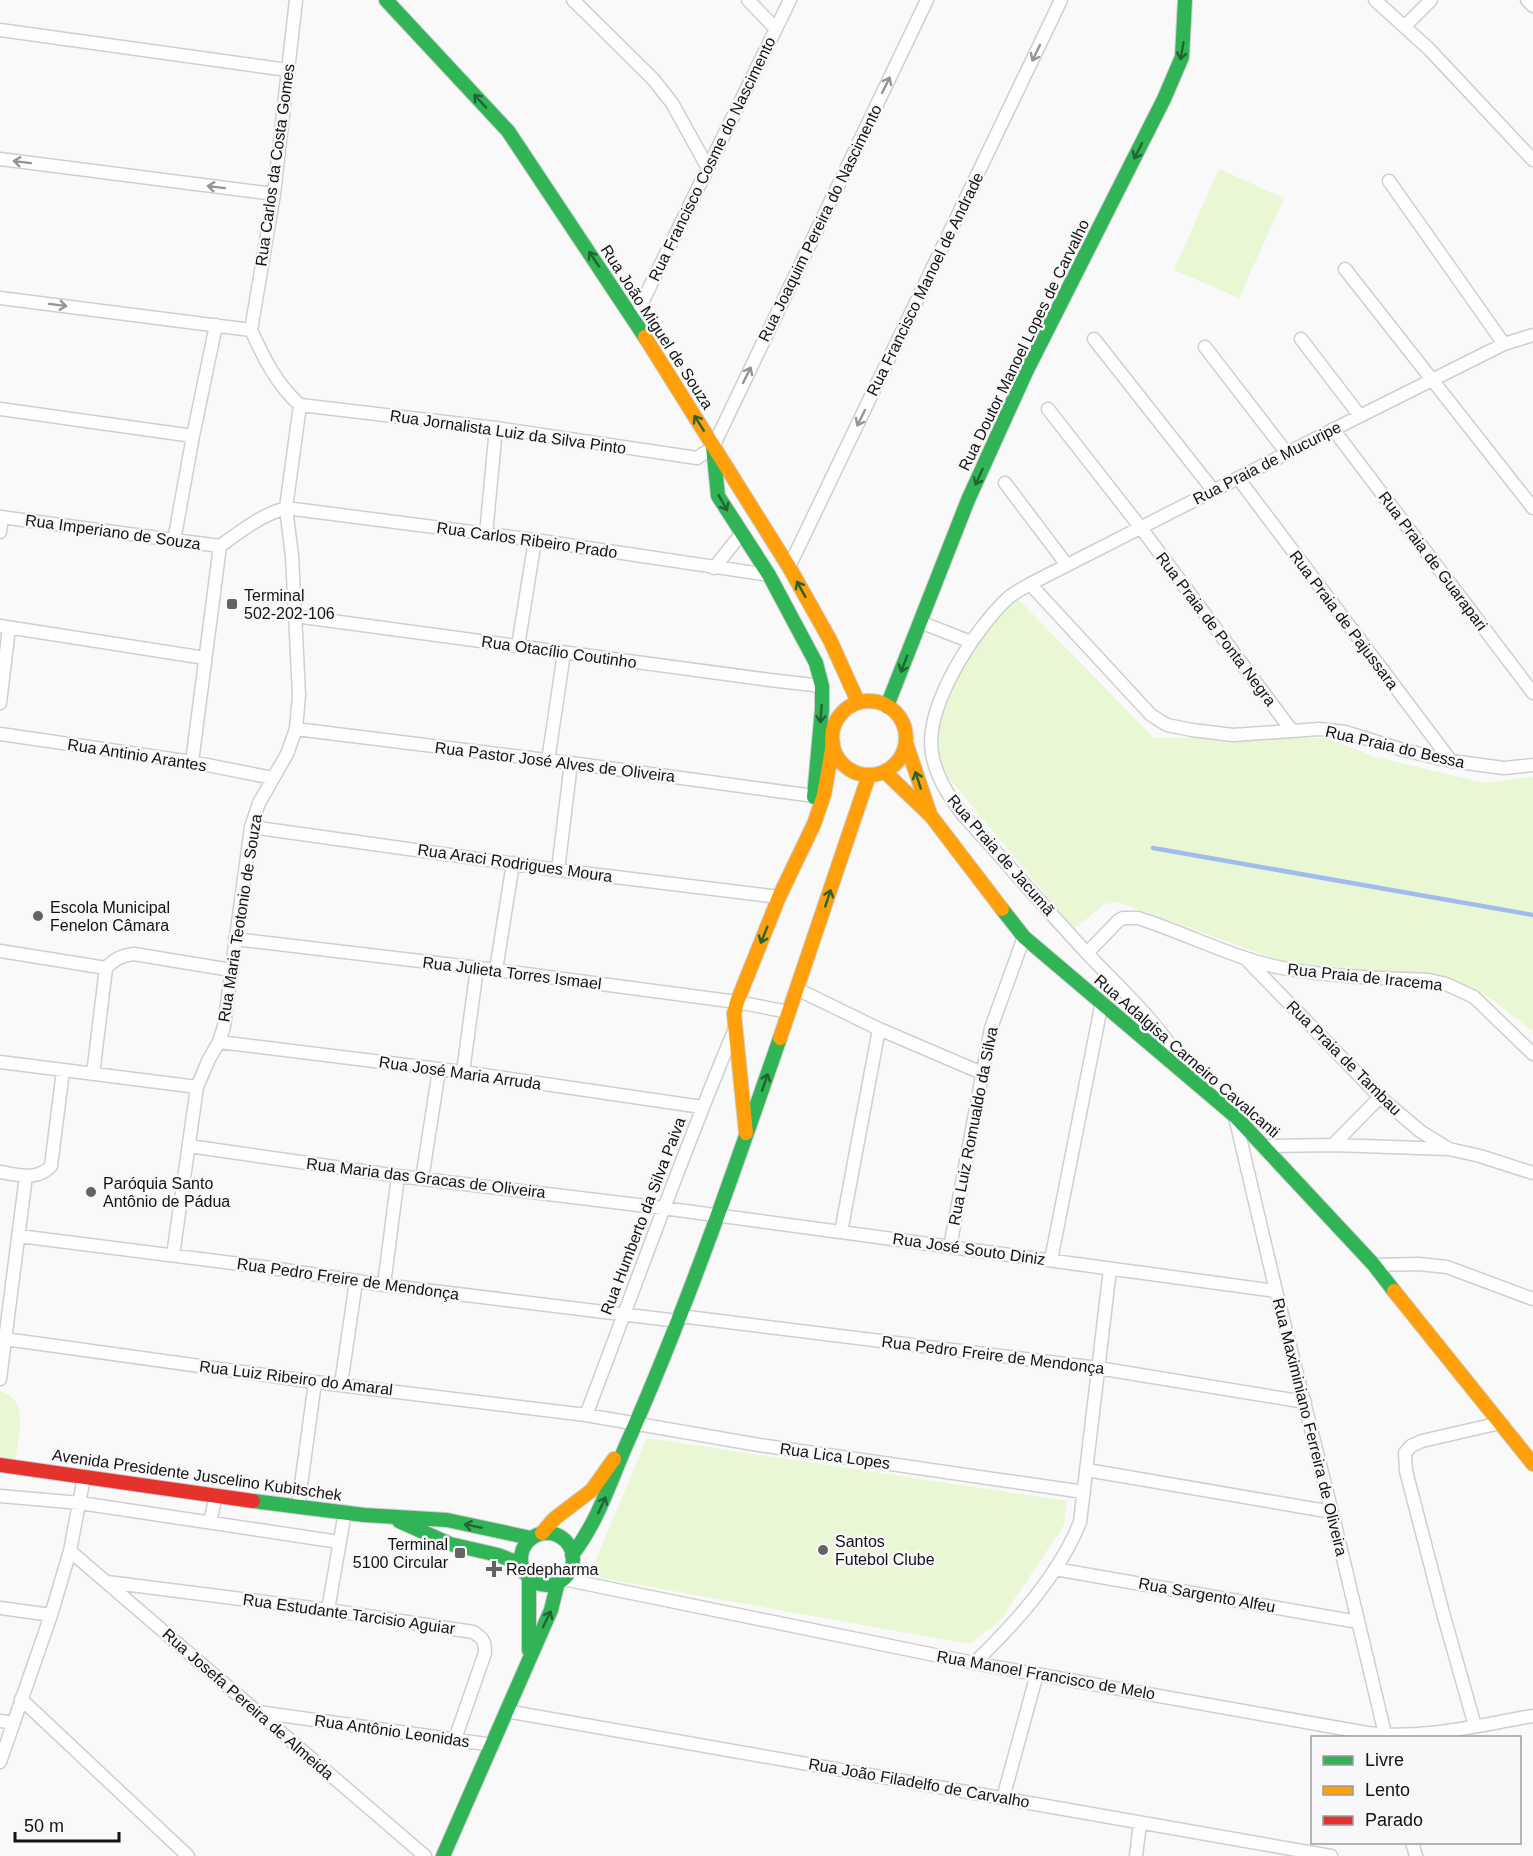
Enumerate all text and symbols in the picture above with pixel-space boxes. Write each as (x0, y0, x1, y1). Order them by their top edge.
street label: Rua Francisco Cosme do Nascimento (645, 34, 779, 284)
one-way arrow (1176, 41, 1187, 60)
one-way arrow (1029, 43, 1041, 61)
street label: Rua Carlos da Costa Gomes (252, 63, 298, 267)
one-way arrow (881, 77, 892, 95)
one-way arrow (473, 94, 487, 109)
street label: Rua Joaquim Pereira do Nascimento (755, 102, 885, 344)
one-way arrow (1131, 141, 1143, 159)
one-way arrow (13, 156, 33, 167)
street label: Rua Francisco Manoel de Andrade (863, 169, 987, 398)
one-way arrow (206, 181, 226, 192)
street label: Rua Doutor Manoel Lopes de Carvalho (956, 216, 1093, 473)
street label: Rua João Miguel de Souza (598, 242, 717, 412)
one-way arrow (588, 251, 600, 268)
one-way arrow (48, 300, 67, 311)
one-way arrow (742, 366, 754, 384)
street label: Rua Jornalista Luiz da Silva Pinto (389, 407, 627, 457)
one-way arrow (854, 409, 866, 427)
one-way arrow (692, 415, 704, 432)
street label: Rua Praia de Mucuripe (1190, 418, 1344, 508)
one-way arrow (972, 468, 983, 486)
street label: Rua Praia de Guarapari (1375, 488, 1491, 634)
one-way arrow (717, 495, 729, 512)
street label: Rua Imperiano de Souza (24, 511, 202, 553)
street label: Rua Carlos Ribeiro Prado (436, 519, 619, 561)
street label: Rua Praia de Pajussara (1286, 547, 1402, 693)
street label: Rua Praia de Ponta Negra (1153, 549, 1279, 709)
one-way arrow (795, 581, 807, 598)
place label: Terminal 502-202-106 (244, 587, 335, 622)
marker: Terminal 502-202-106 (225, 597, 239, 611)
street label: Rua Otacílio Coutinho (480, 633, 638, 671)
one-way arrow (898, 654, 909, 673)
one-way arrow (816, 703, 827, 723)
street label: Rua Praia do Bessa (1324, 723, 1466, 771)
street label: Rua Antinio Arantes (66, 736, 208, 774)
street label: Rua Pastor José Alves de Oliveira (434, 739, 676, 785)
one-way arrow (912, 771, 923, 790)
street label: Rua Praia de Jacumã (944, 791, 1058, 919)
street label: Rua Maria Teotonio de Souza (215, 813, 265, 1023)
street label: Rua Araci Rodrigues Moura (416, 841, 614, 885)
one-way arrow (823, 889, 834, 908)
place label: Escola Municipal Fenelon Câmara (50, 899, 170, 934)
marker: Escola Municipal Fenelon Câmara (31, 909, 45, 923)
one-way arrow (758, 925, 769, 943)
street label: Rua Julieta Torres Ismael (422, 954, 602, 992)
street label: Rua Praia de Iracema (1287, 960, 1443, 994)
street label: Rua Adalgisa Carneiro Cavalcanti (1091, 971, 1283, 1141)
street label: Rua Praia de Tambau (1283, 997, 1405, 1119)
street label: Rua Luiz Romualdo da Silva (945, 1025, 1001, 1227)
street label: Rua José Maria Arruda (378, 1053, 542, 1093)
one-way arrow (760, 1073, 771, 1092)
street label: Rua Humberto da Silva Paiva (597, 1115, 689, 1317)
street label: Rua Maria das Gracas de Oliveira (305, 1155, 547, 1201)
place label: Paróquia Santo Antônio de Pádua (103, 1175, 230, 1210)
marker: Paróquia Santo Antônio de Pádua (84, 1185, 98, 1199)
street label: Rua José Souto Diniz (892, 1230, 1046, 1268)
street label: Rua Pedro Freire de Mendonça (236, 1255, 460, 1303)
street label: Rua Maximiniano Ferreira de Oliveira (1270, 1296, 1350, 1558)
street label: Rua Pedro Freire de Mendonça (881, 1333, 1105, 1377)
street label: Rua Luiz Ribeiro do Amaral (198, 1358, 394, 1398)
street label: Rua Lica Lopes (779, 1440, 891, 1472)
street label: Avenida Presidente Juscelino Kubitschek (51, 1446, 344, 1504)
one-way arrow (597, 1497, 609, 1515)
one-way arrow (464, 1520, 484, 1531)
place label: Santos Futebol Clube (835, 1533, 935, 1568)
place label: Terminal 5100 Circular (353, 1536, 449, 1571)
marker: Santos Futebol Clube (816, 1543, 830, 1557)
marker: Terminal 5100 Circular (453, 1546, 467, 1560)
place label: Redepharma (506, 1561, 599, 1578)
marker: Redepharma (487, 1562, 501, 1576)
street label: Rua Sargento Alfeu (1137, 1575, 1277, 1615)
street label: Rua Estudante Tarcisio Aguiar (242, 1591, 457, 1637)
one-way arrow (541, 1611, 553, 1629)
street label: Rua Josefa Pereira de Almeida (159, 1625, 337, 1783)
street label: Rua Manoel Francisco de Melo (935, 1647, 1157, 1703)
street label: Rua Antônio Leonidas (313, 1712, 471, 1750)
legend (1311, 1736, 1521, 1844)
text: Livre (1365, 1750, 1404, 1770)
street label: Rua João Filadelfo de Carvalho (807, 1755, 1031, 1811)
text: Lento (1365, 1780, 1410, 1800)
scale bar (15, 1805, 118, 1843)
text: Parado (1365, 1810, 1423, 1830)
text: 50 m (24, 1816, 64, 1836)

